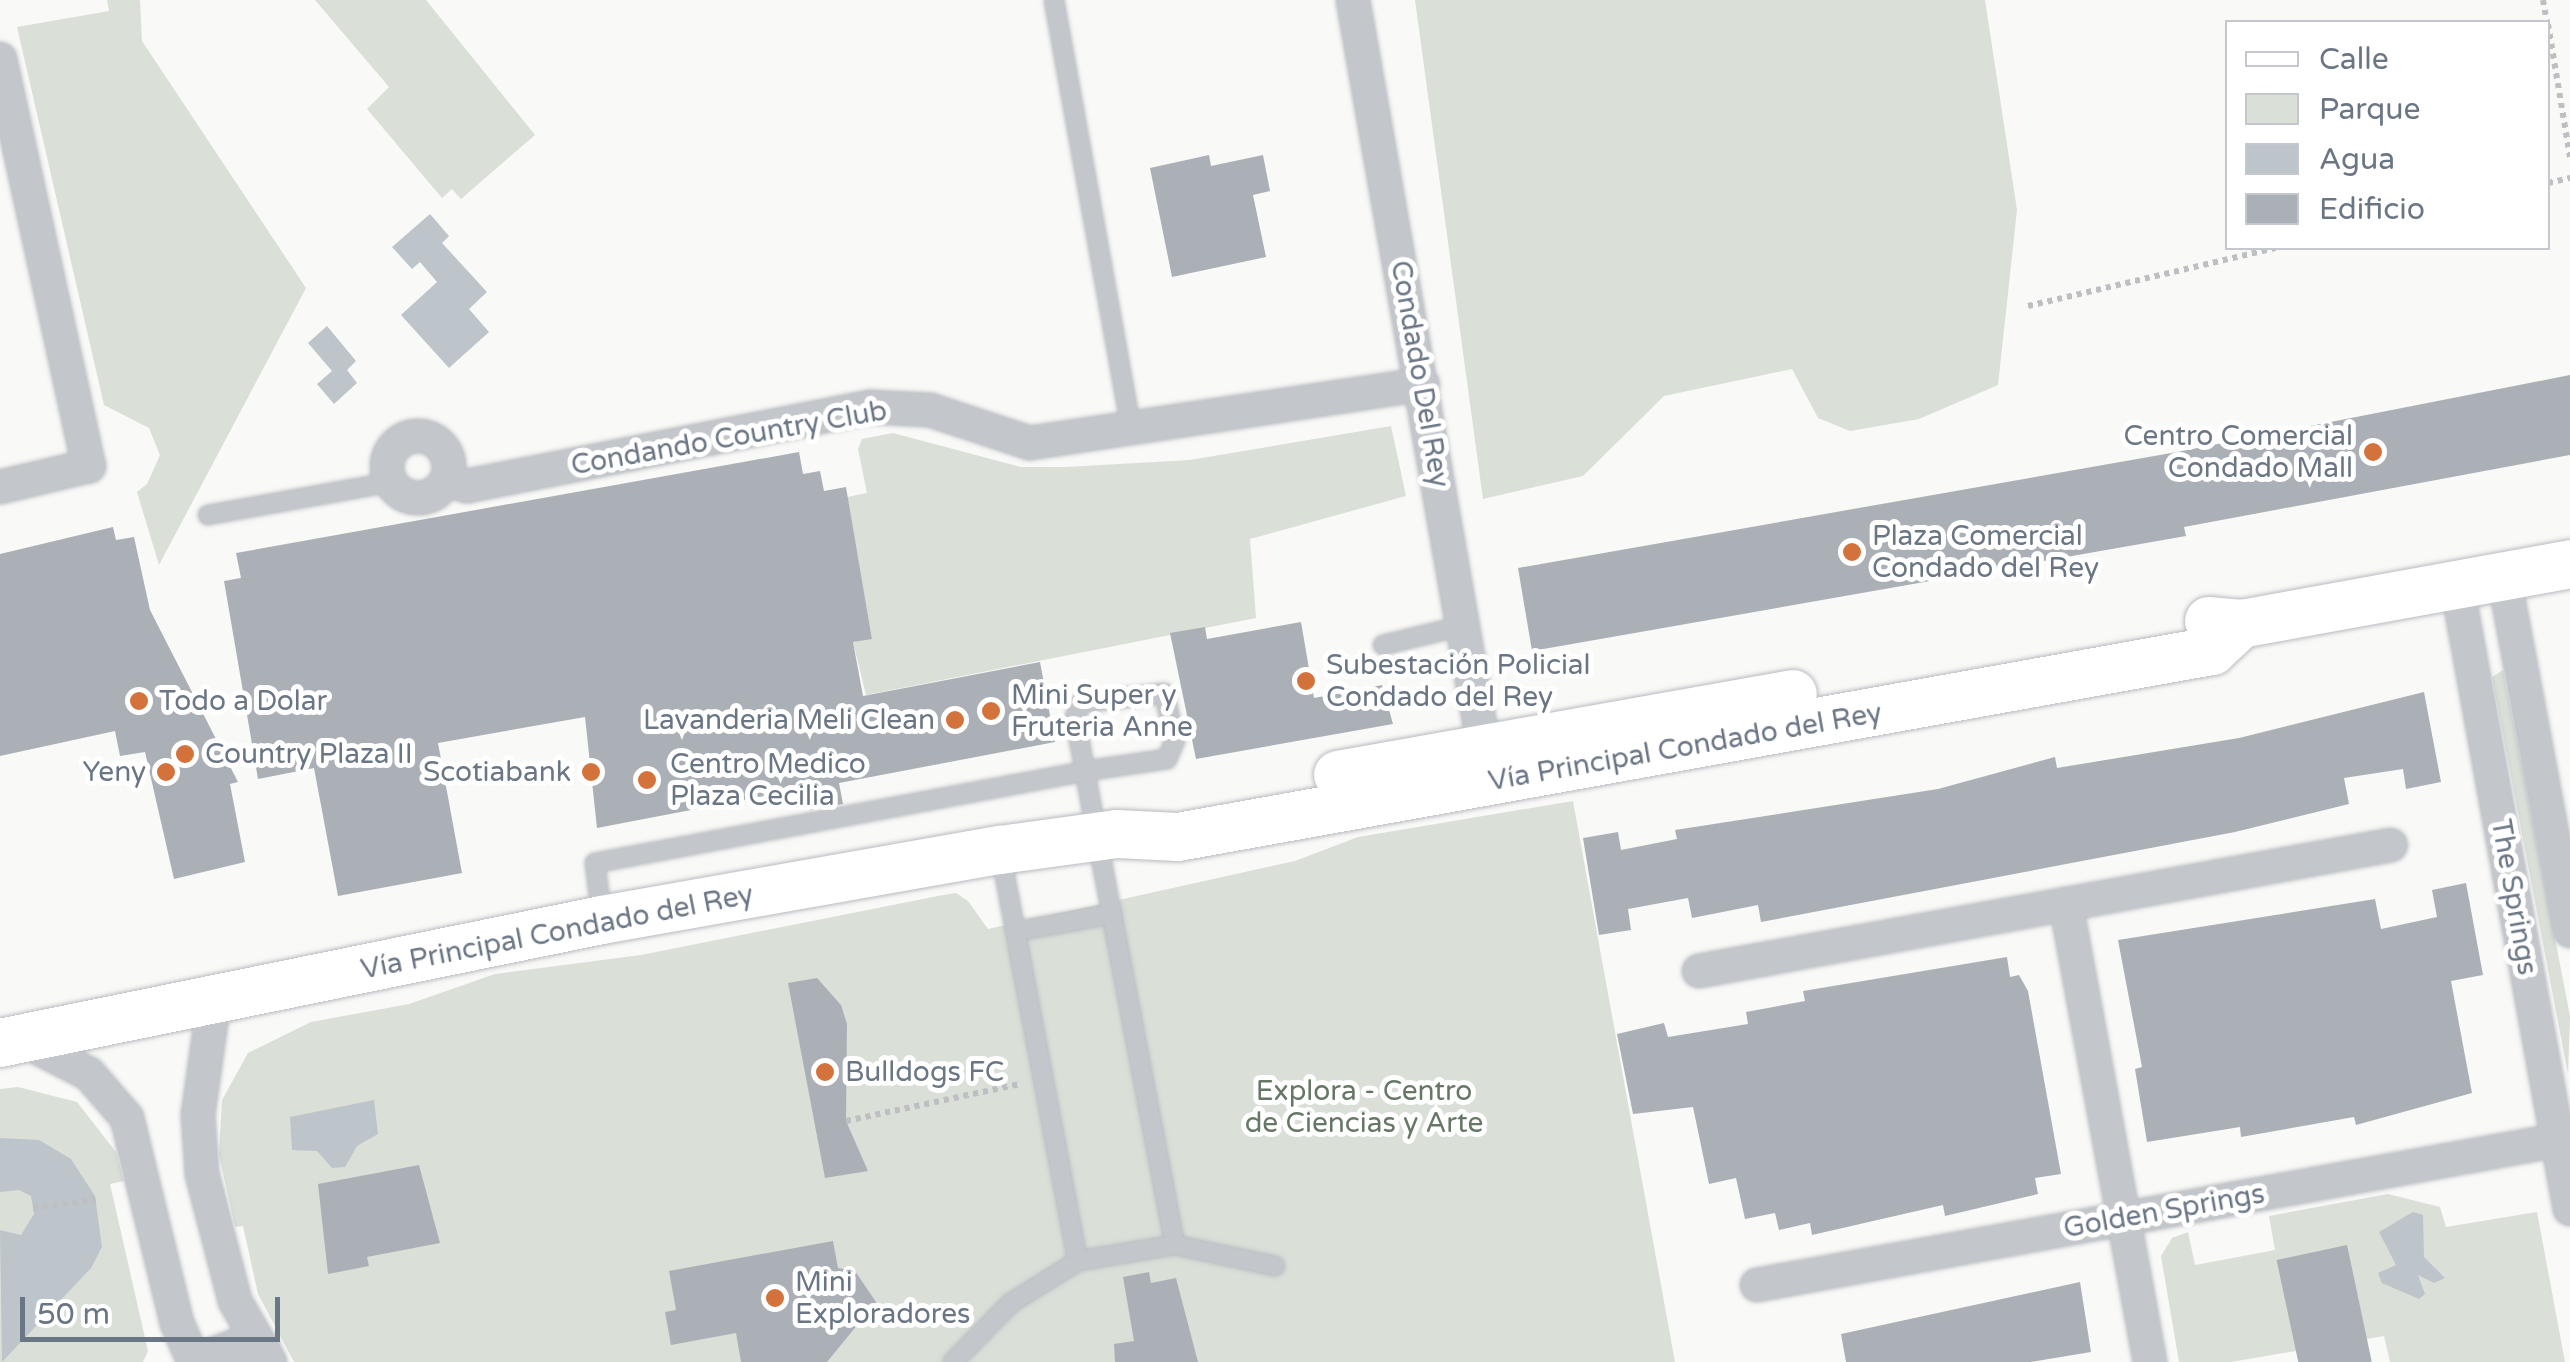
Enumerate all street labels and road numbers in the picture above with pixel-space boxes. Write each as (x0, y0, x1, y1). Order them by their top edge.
street label: Condado Del Rey (1384, 258, 1456, 490)
street label: Condando Country Club (568, 394, 890, 482)
street label: Vía Principal Condado del Rey (1486, 696, 1884, 798)
street label: The Springs (2484, 816, 2544, 978)
street label: Vía Principal Condado del Rey (358, 877, 756, 987)
street label: Golden Springs (2061, 1177, 2267, 1245)

